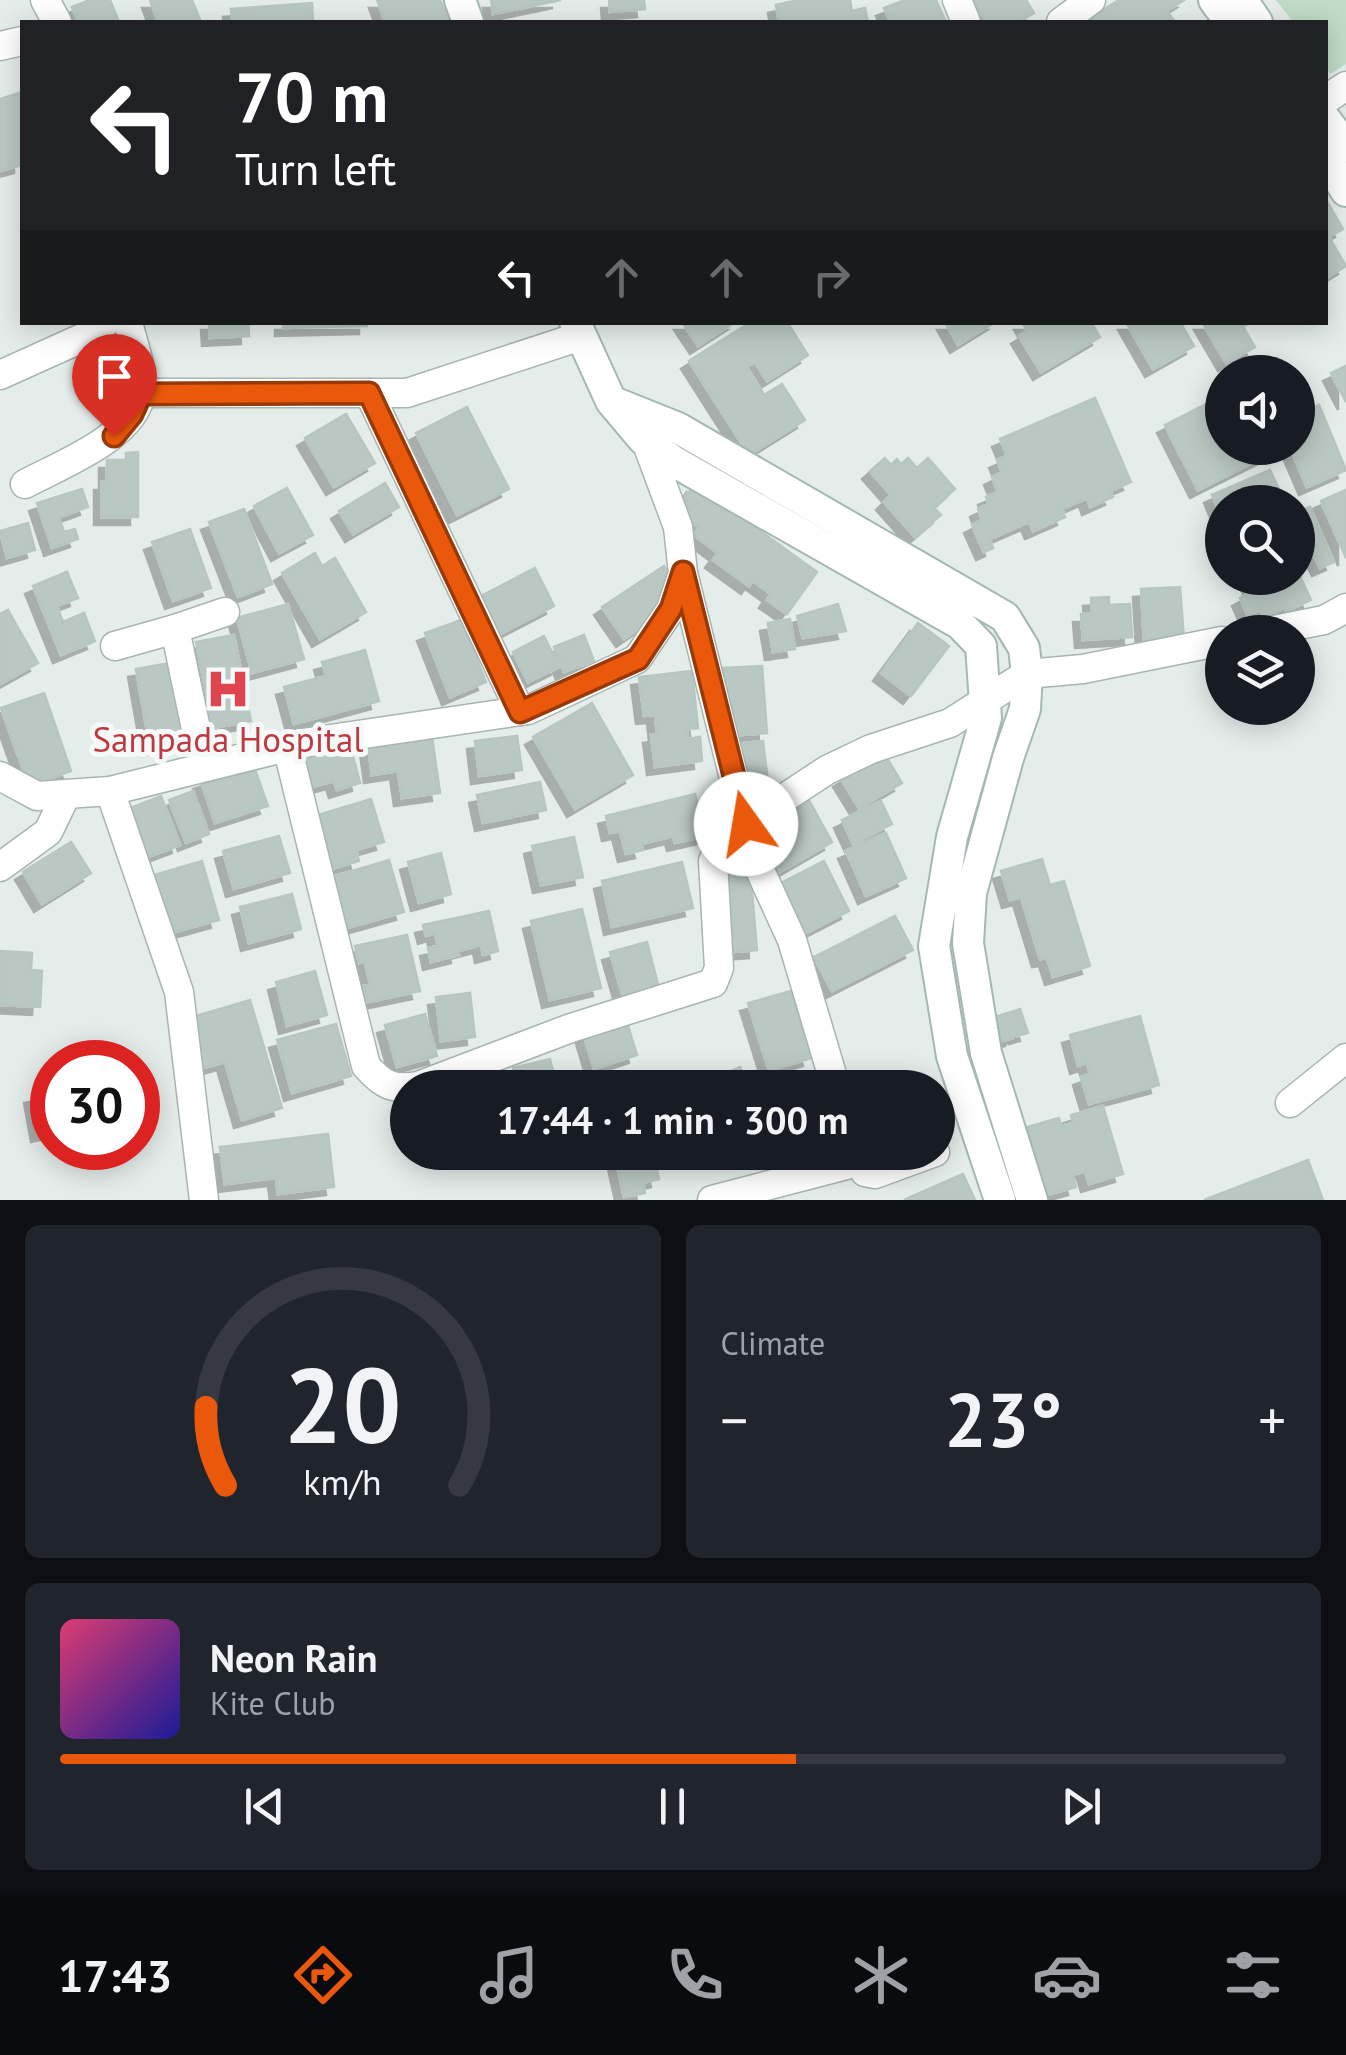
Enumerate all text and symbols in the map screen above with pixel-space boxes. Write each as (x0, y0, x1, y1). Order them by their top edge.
text: 70 m (235, 51, 388, 141)
icon: left (70, 60, 200, 190)
text: Turn left (235, 139, 396, 197)
icon: left (489, 250, 544, 305)
icon: ahead (594, 250, 649, 305)
icon: ahead (699, 250, 754, 305)
icon: right (804, 250, 859, 305)
pin (72, 334, 157, 437)
icon: arrive (87, 349, 142, 404)
map controls (1205, 355, 1315, 725)
button: sound (1205, 355, 1315, 465)
button: search (1205, 485, 1315, 595)
button: layers (1205, 615, 1315, 725)
hospital icon: Sampada Hospital (204, 665, 252, 713)
place label: Sampada Hospital (93, 716, 363, 762)
position arrow (694, 772, 798, 876)
speed limit sign: 30 (30, 1040, 160, 1170)
text: 17:44 · 1 min · 300 m (497, 1095, 848, 1144)
text: Climate (721, 1322, 825, 1364)
text: 20 (284, 1337, 402, 1472)
text: 23° (944, 1371, 1062, 1468)
text: − (721, 1384, 748, 1455)
text: + (1258, 1384, 1286, 1455)
text: km/h (304, 1459, 382, 1505)
text: Neon Rain (210, 1633, 377, 1682)
text: Kite Club (210, 1682, 336, 1724)
icon: previous (237, 1779, 292, 1834)
icon: pause (645, 1779, 700, 1834)
icon: next (1054, 1779, 1109, 1834)
icon: directions (288, 1940, 358, 2010)
icon: music (474, 1940, 544, 2010)
icon: phone (660, 1940, 730, 2010)
icon: climate (846, 1940, 916, 2010)
icon: car (1032, 1940, 1102, 2010)
icon: filters (1218, 1940, 1288, 2010)
text: 17:43 (58, 1946, 172, 2004)

